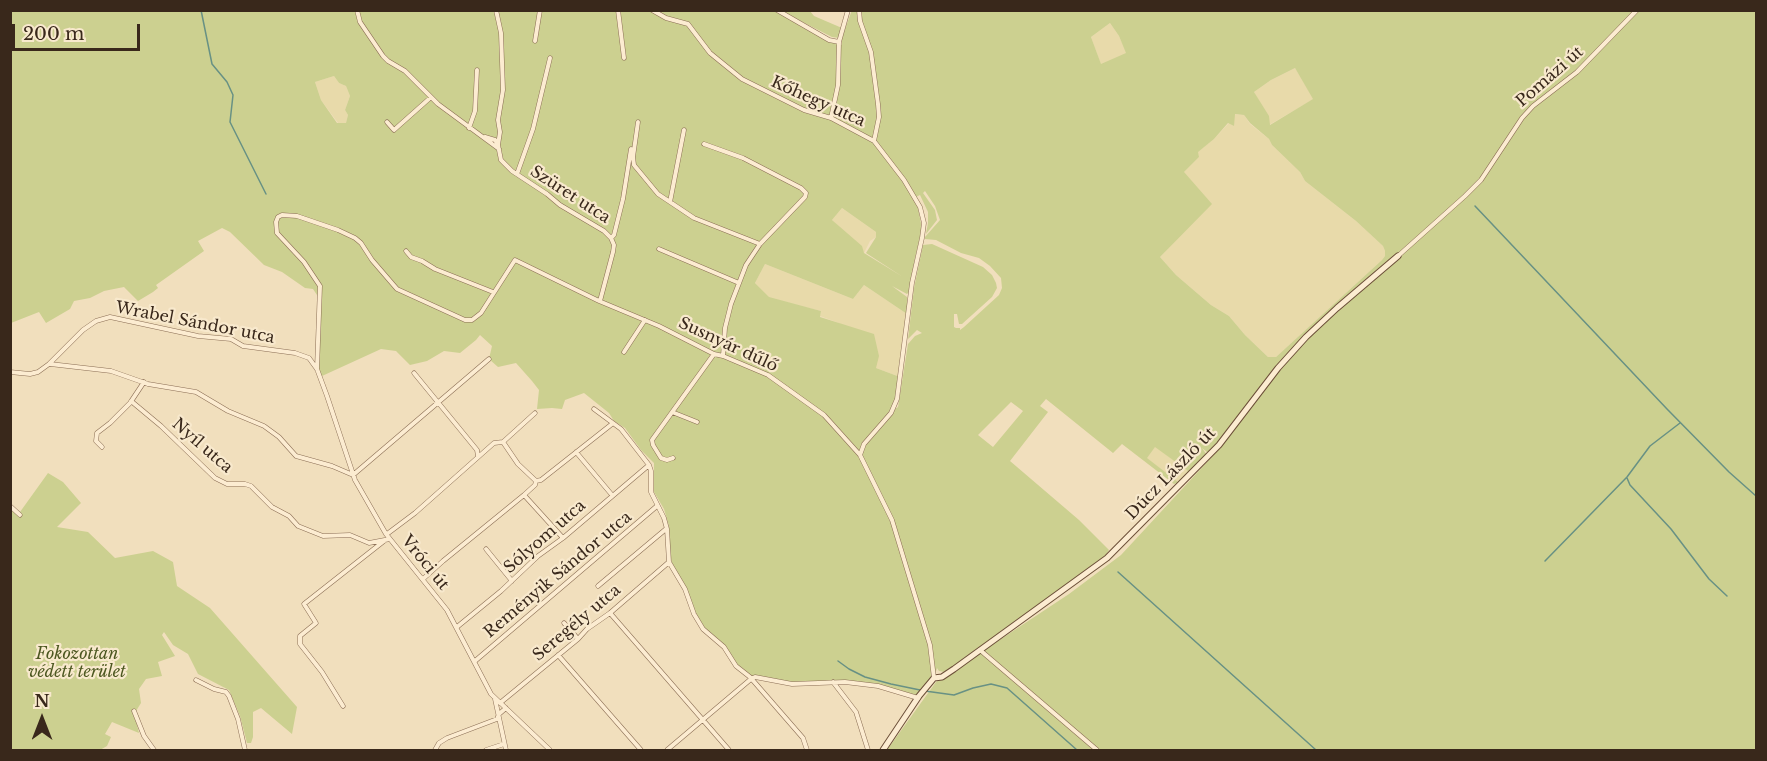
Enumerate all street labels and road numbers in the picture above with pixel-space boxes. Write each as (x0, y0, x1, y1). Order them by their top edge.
street label: Pomázi út (1512, 43, 1588, 111)
street label: Kőhegy utca (768, 73, 868, 131)
street label: Szüret utca (526, 162, 614, 228)
street label: Wrabel Sándor utca (114, 298, 276, 348)
street label: Susnyár dűlő (675, 314, 781, 376)
street label: Nyíl utca (168, 415, 236, 477)
street label: Dúcz László út (1122, 424, 1220, 524)
street label: Sólyom utca (500, 496, 590, 578)
street label: Reményik Sándor utca (480, 508, 636, 642)
street label: Vróci út (397, 532, 453, 594)
street label: Seregély utca (529, 581, 625, 665)

